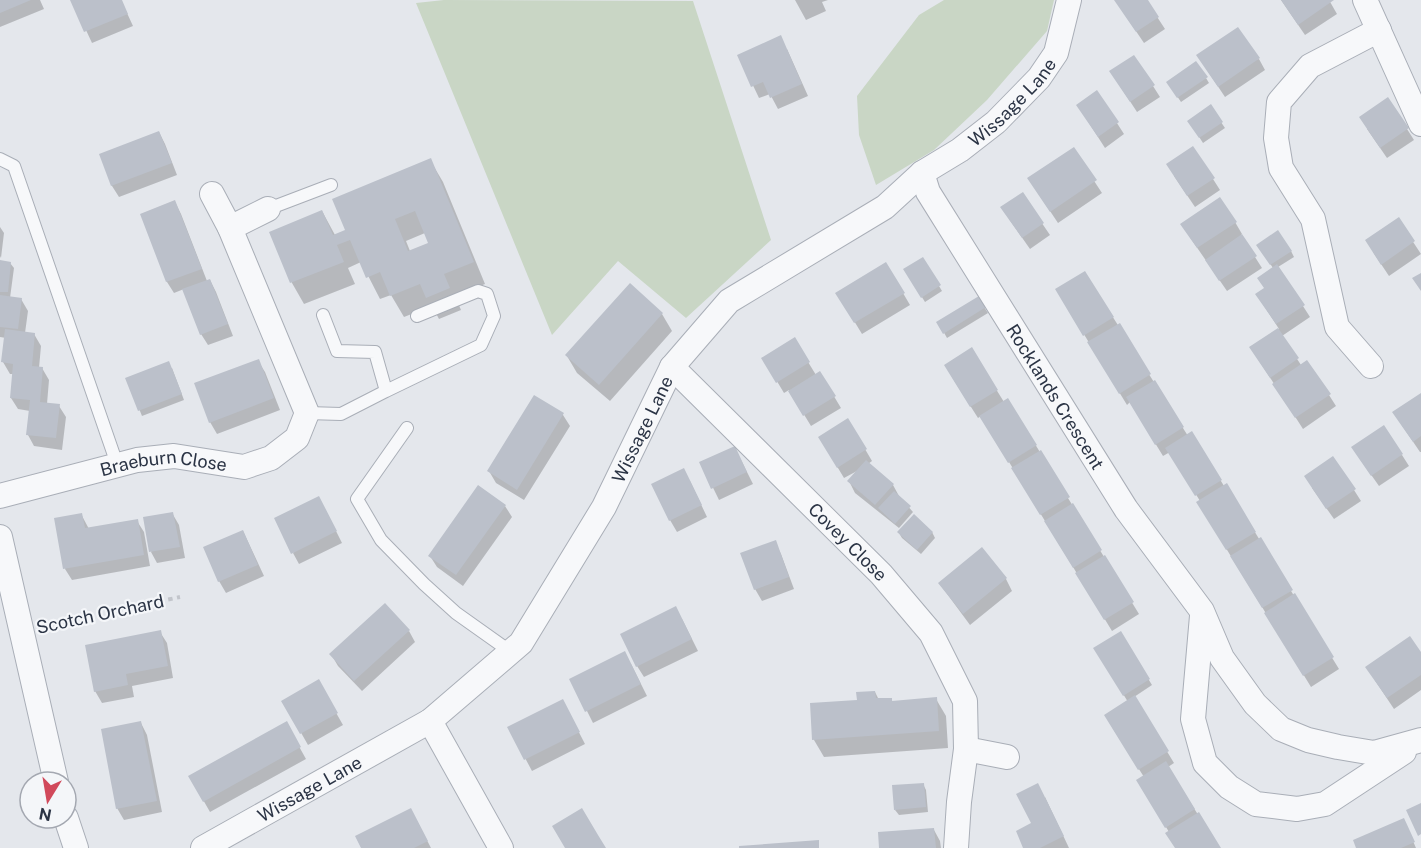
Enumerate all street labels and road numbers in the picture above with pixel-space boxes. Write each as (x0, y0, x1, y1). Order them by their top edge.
street label: Wissage Lane (964, 54, 1060, 150)
street label: Rocklands Crescent (1002, 320, 1109, 473)
street label: Wissage Lane (607, 372, 677, 486)
street label: Braeburn Close (97, 445, 229, 480)
street label: Covey Close (805, 498, 892, 585)
street label: Scotch Orchard (34, 590, 166, 638)
street label: Wissage Lane (254, 751, 365, 826)

